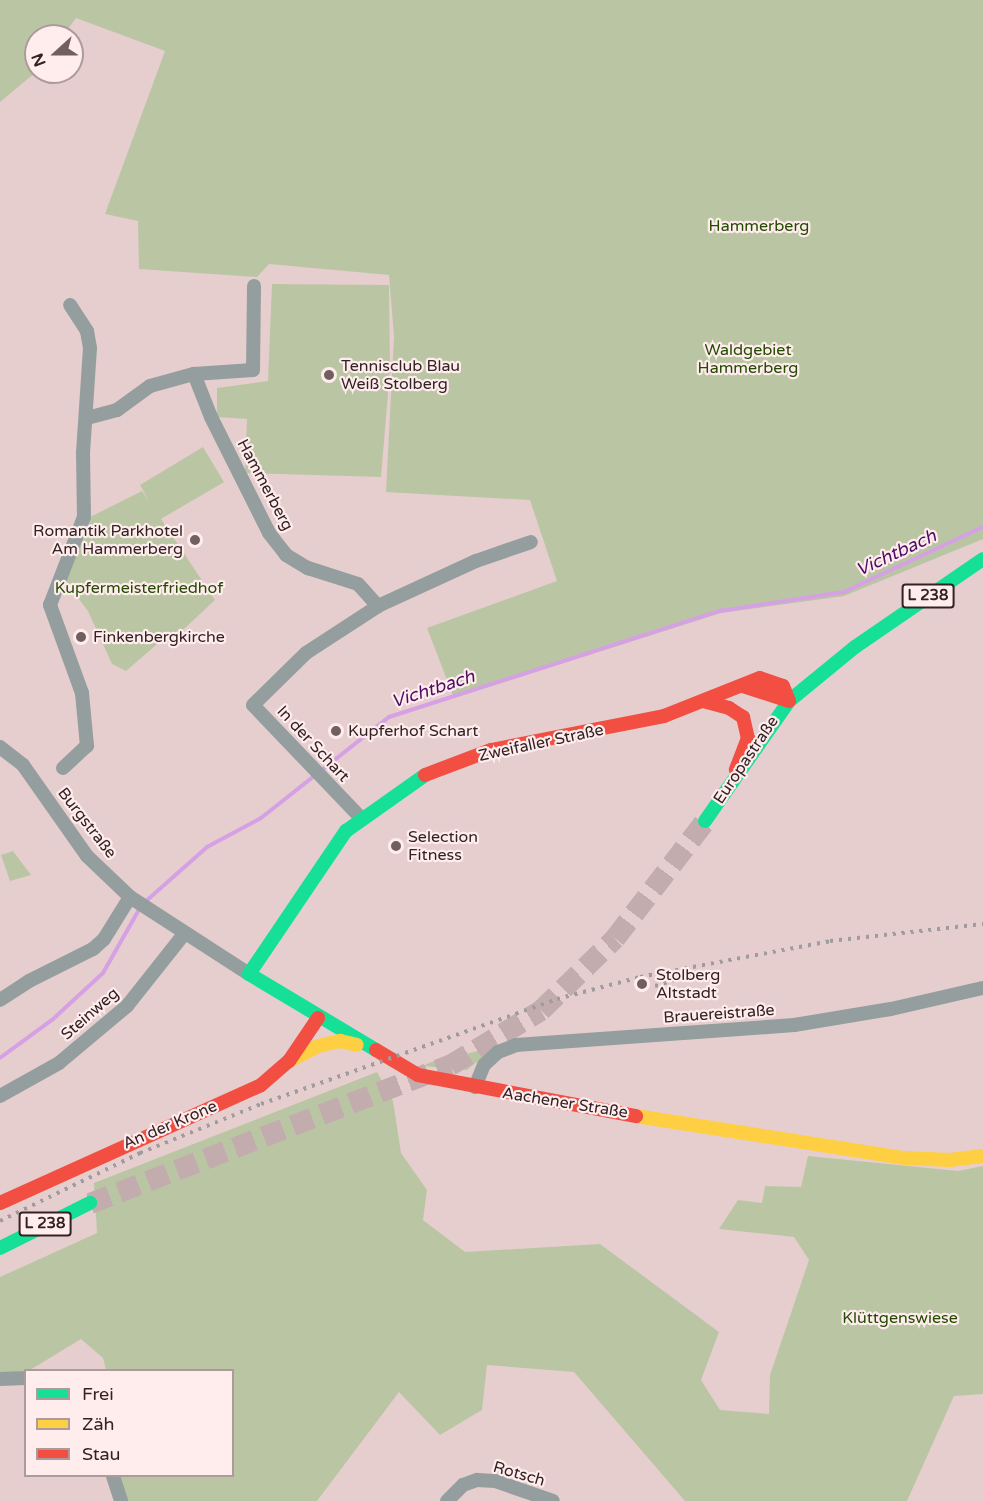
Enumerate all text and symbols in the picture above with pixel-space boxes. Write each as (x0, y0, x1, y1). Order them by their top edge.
north arrow (24, 24, 84, 84)
text: N (27, 50, 51, 69)
park label: Hammerberg (709, 216, 809, 236)
park label: Waldgebiet Hammerberg (698, 340, 798, 378)
place label: Tennisclub Blau Weiß Stolberg (341, 356, 460, 394)
marker: Tennisclub Blau Weiß Stolberg (322, 368, 336, 382)
street label: Hammerberg (233, 436, 297, 534)
place label: Romantik Parkhotel Am Hammerberg (33, 521, 183, 559)
water label: Vichtbach (852, 525, 940, 581)
marker: Romantik Parkhotel Am Hammerberg (188, 533, 202, 547)
park label: Kupfermeisterfriedhof (55, 578, 223, 598)
road number: L 238 (901, 584, 955, 608)
place label: Finkenbergkirche (93, 627, 225, 647)
marker: Finkenbergkirche (74, 630, 88, 644)
water label: Vichtbach (389, 665, 477, 713)
street label: In der Schart (273, 702, 353, 786)
street label: Europastraße (710, 712, 782, 808)
street label: Zweifaller Straße (477, 720, 605, 766)
place label: Kupferhof Schart (348, 721, 478, 741)
marker: Kupferhof Schart (329, 724, 343, 738)
street label: Burgstraße (53, 784, 121, 862)
place label: Selection Fitness (408, 827, 478, 865)
marker: Selection Fitness (389, 839, 403, 853)
place label: Stolberg Altstadt (656, 965, 720, 1003)
marker: Stolberg Altstadt (633, 975, 651, 993)
street label: Steinweg (57, 984, 123, 1044)
street label: Brauereistraße (663, 1001, 775, 1027)
street label: Aachener Straße (501, 1084, 629, 1122)
street label: An der Krone (120, 1097, 220, 1153)
road number: L 238 (18, 1212, 72, 1236)
park label: Klüttgenswiese (842, 1308, 958, 1328)
legend (24, 1369, 234, 1477)
text: Frei (82, 1383, 114, 1405)
text: Zäh (82, 1413, 115, 1435)
text: Stau (82, 1443, 121, 1465)
street label: Rotsch (491, 1457, 547, 1491)

